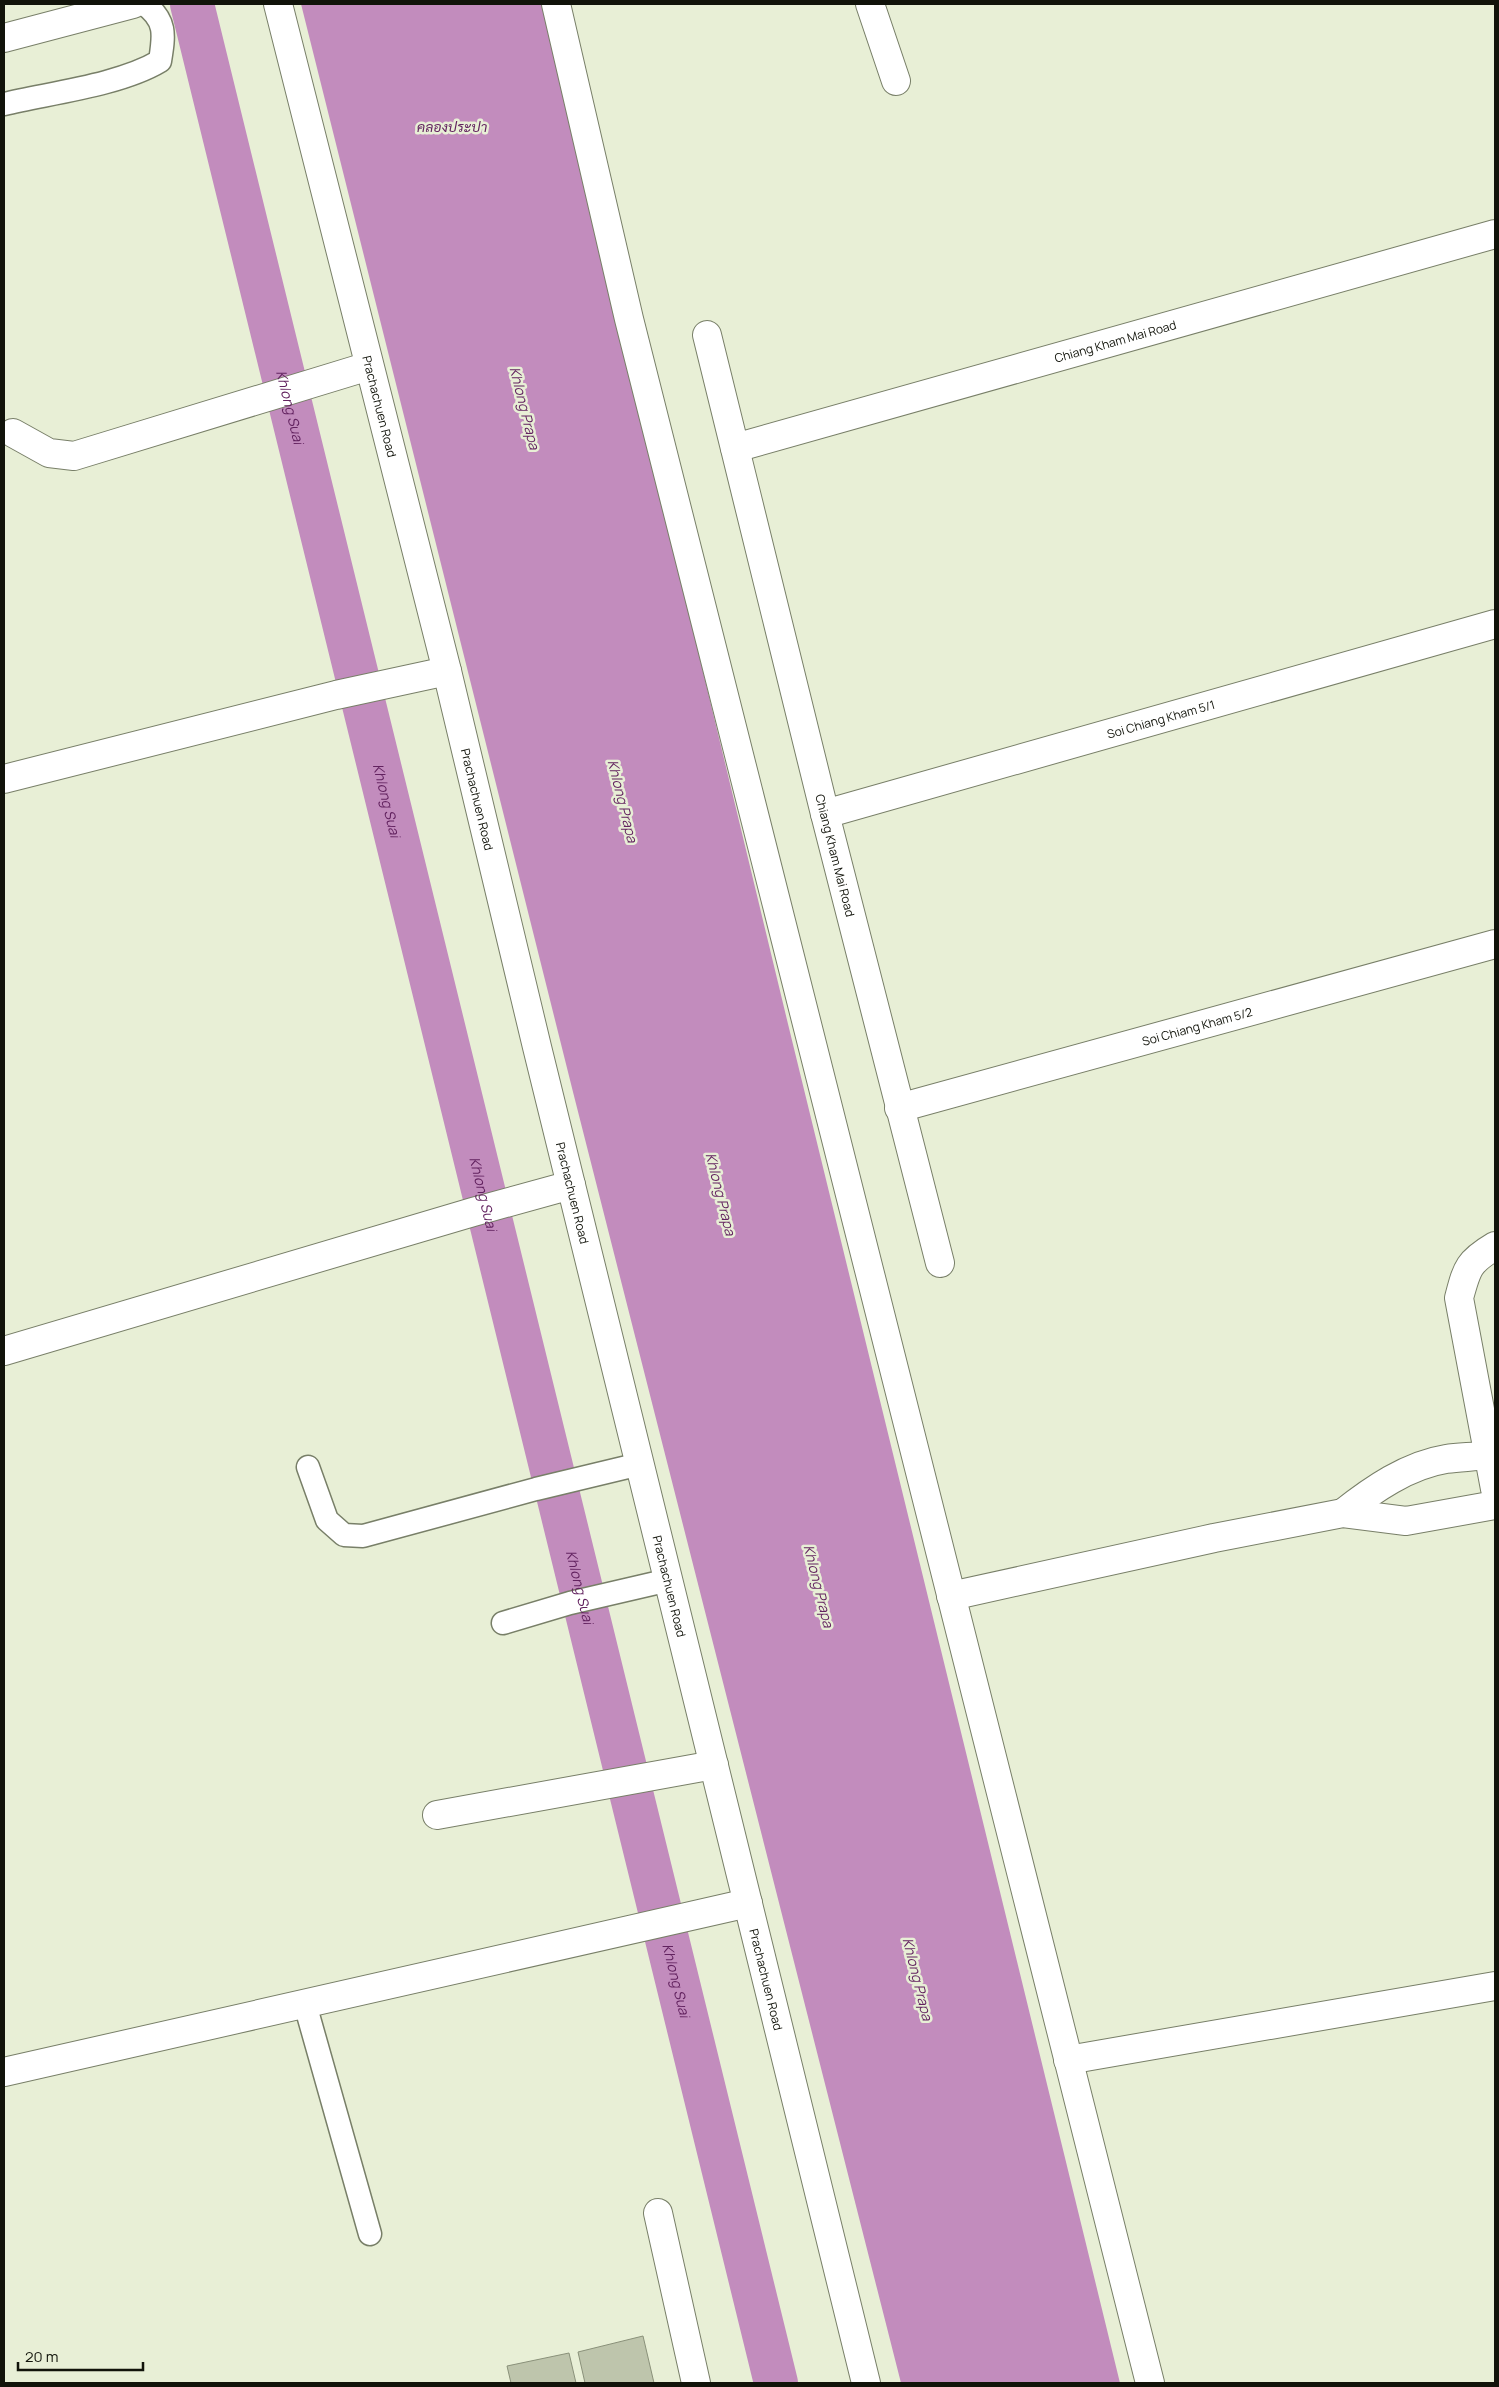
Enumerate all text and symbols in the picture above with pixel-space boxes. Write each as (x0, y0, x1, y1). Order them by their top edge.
water label: คลองประปา (417, 117, 487, 136)
street label: Chiang Kham Mai Road (1052, 316, 1178, 366)
street label: Prachachuen Road (359, 354, 401, 459)
water label: Khlong Prapa (506, 365, 545, 453)
water label: Khlong Suai (273, 368, 310, 448)
street label: Soi Chiang Kham 5/1 (1105, 695, 1217, 742)
street label: Prachachuen Road (457, 747, 498, 852)
water label: Khlong Prapa (604, 758, 643, 846)
water label: Khlong Suai (369, 761, 406, 841)
street label: Chiang Kham Mai Road (812, 792, 859, 918)
street label: Soi Chiang Kham 5/2 (1140, 1003, 1254, 1049)
street label: Prachachuen Road (552, 1140, 594, 1246)
water label: Khlong Prapa (702, 1151, 741, 1239)
water label: Khlong Suai (466, 1155, 503, 1234)
street label: Prachachuen Road (649, 1534, 691, 1639)
water label: Khlong Prapa (800, 1543, 839, 1631)
water label: Khlong Suai (562, 1548, 599, 1628)
street label: Prachachuen Road (746, 1927, 787, 2032)
water label: Khlong Prapa (899, 1936, 938, 2024)
water label: Khlong Suai (659, 1941, 696, 2021)
scale bar (18, 2340, 142, 2372)
text: 20 m (25, 2346, 58, 2367)

